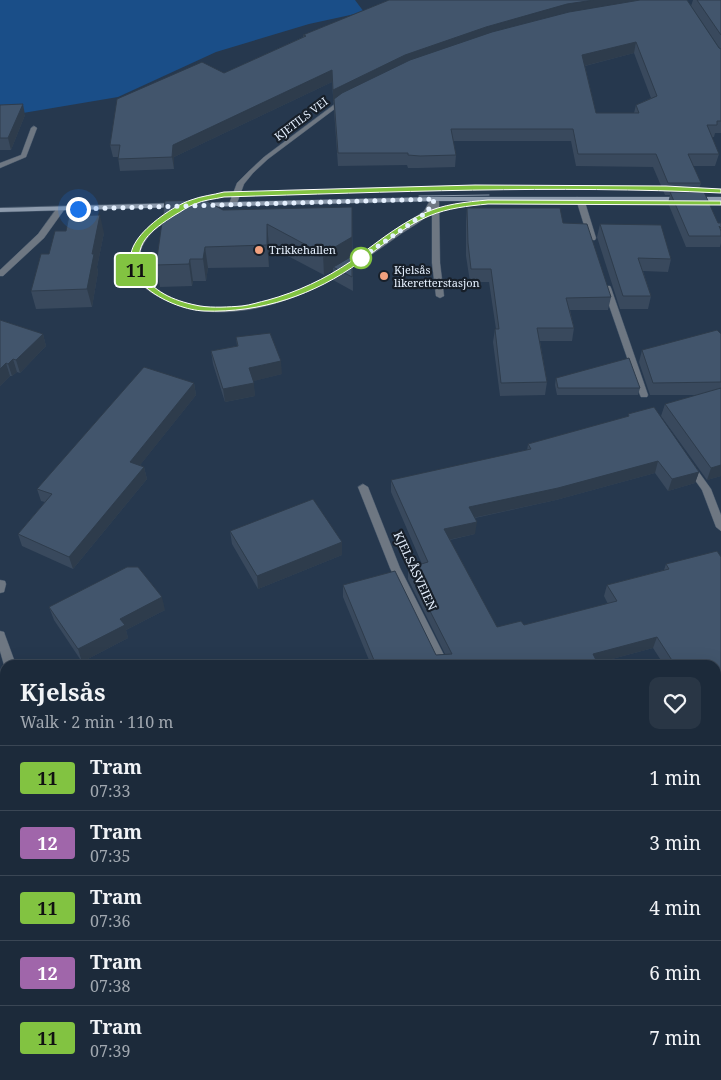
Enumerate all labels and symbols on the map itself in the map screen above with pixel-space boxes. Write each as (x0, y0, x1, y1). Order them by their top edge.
street label: KJETILS VEI (271, 94, 330, 144)
your location (66, 197, 91, 222)
place label: Trikkehallen (269, 242, 336, 257)
marker: Trikkehallen (253, 244, 265, 256)
unlabelled marker (350, 247, 372, 269)
line badge: 11 (114, 254, 158, 286)
place label: Kjelsås likeretterstasjon (394, 262, 480, 290)
marker: Kjelsås likeretterstasjon (378, 270, 390, 282)
street label: KJELSÅSVEIEN (390, 529, 441, 613)

